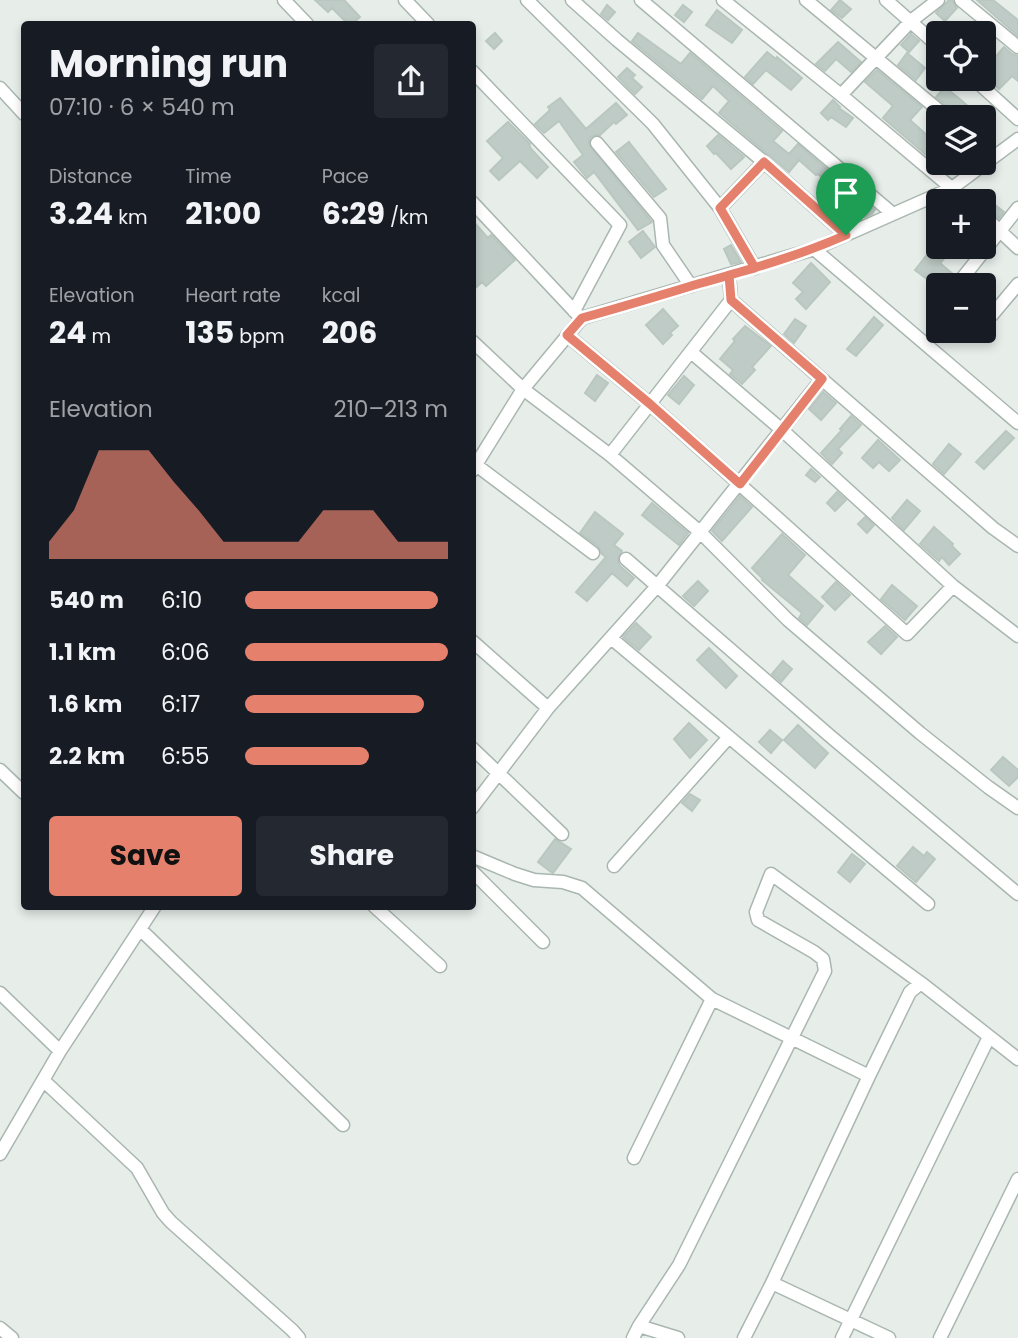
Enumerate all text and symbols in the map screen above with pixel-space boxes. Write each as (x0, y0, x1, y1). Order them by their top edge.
map controls (926, 21, 996, 343)
button: locate (926, 21, 996, 91)
text: Morning run (49, 37, 288, 90)
button: share (374, 44, 448, 118)
text: 07:10 · 6 × 540 m (49, 91, 235, 123)
button: layers (926, 105, 996, 175)
text: Distance (49, 163, 132, 190)
text: Time (185, 163, 232, 190)
text: Pace (322, 163, 369, 190)
pin (816, 163, 876, 235)
icon: arrive (827, 174, 865, 212)
button: + (926, 189, 996, 259)
text: 3.24 (49, 192, 113, 235)
text: 21:00 (185, 192, 261, 235)
text: 6:29 (322, 192, 385, 235)
text: km (113, 204, 148, 231)
text: /km (385, 204, 428, 231)
button: − (926, 273, 996, 343)
text: Elevation (49, 282, 135, 309)
text: Heart rate (185, 282, 281, 309)
text: kcal (322, 282, 361, 309)
text: 24 (49, 311, 86, 354)
text: 135 (185, 311, 234, 354)
text: 206 (322, 311, 377, 354)
text: m (86, 323, 111, 350)
text: bpm (234, 323, 285, 350)
text: Elevation (49, 393, 153, 425)
text: 210–213 m (333, 393, 448, 425)
text: 540 m (49, 584, 124, 616)
text: 6:10 (161, 584, 202, 616)
text: 1.1 km (49, 636, 116, 668)
text: 6:06 (161, 636, 210, 668)
text: 1.6 km (49, 688, 122, 720)
text: 6:17 (161, 688, 200, 720)
text: 2.2 km (49, 740, 125, 772)
text: 6:55 (161, 740, 209, 772)
button: Save (49, 816, 242, 896)
button: Share (256, 816, 448, 896)

